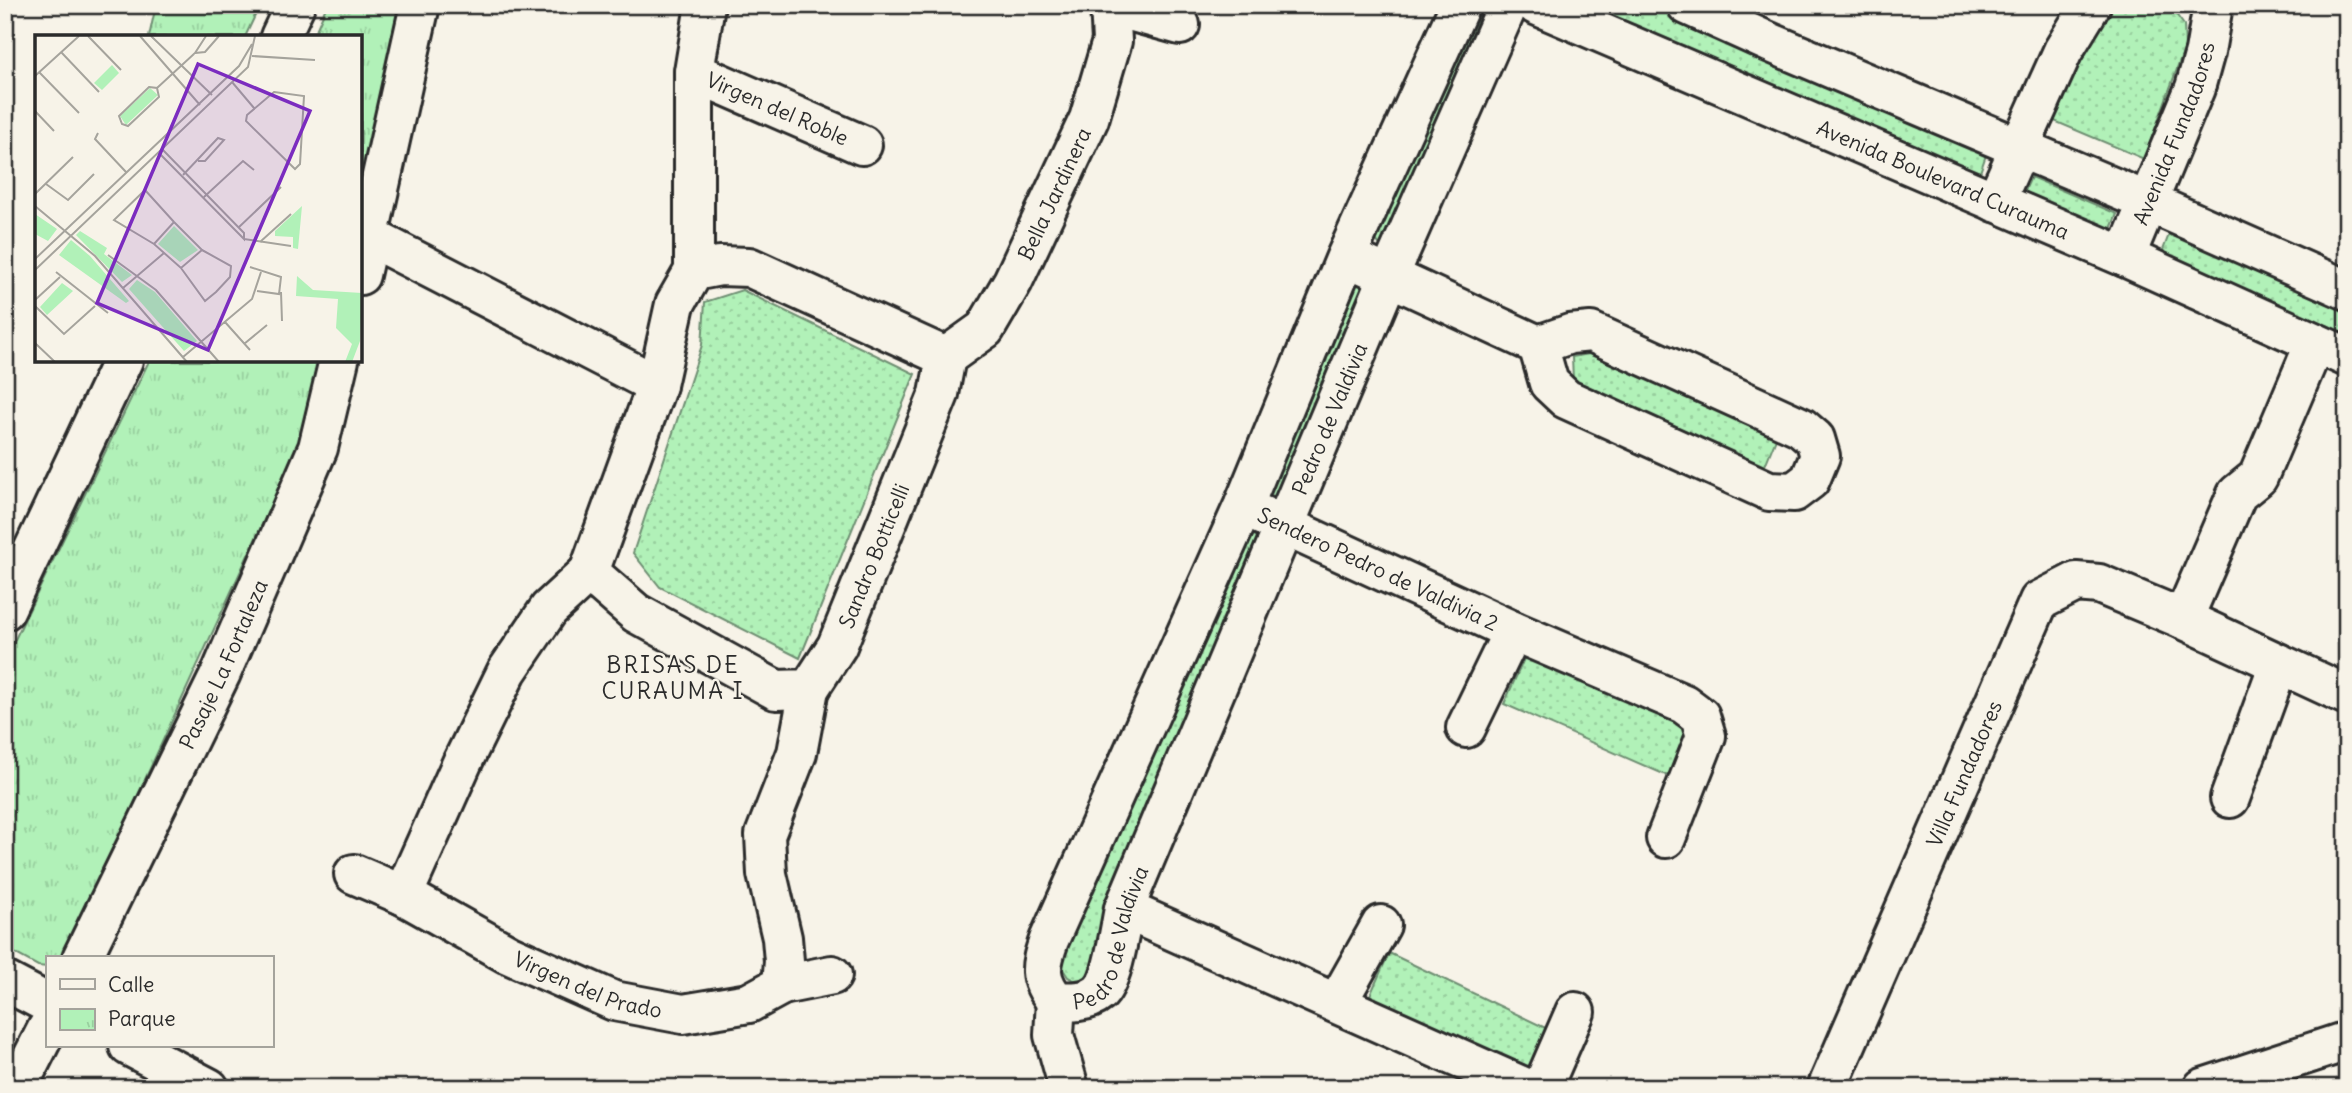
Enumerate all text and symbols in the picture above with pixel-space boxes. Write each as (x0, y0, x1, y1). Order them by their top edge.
inset map (35, 35, 362, 362)
street label: Avenida Fundadores (2126, 40, 2220, 229)
street label: Virgen del Roble (702, 66, 853, 151)
street label: Avenida Boulevard Curauma (1813, 113, 2073, 245)
street label: Bella Jardinera (1011, 123, 1097, 264)
street label: Pedro de Valdivia (1285, 339, 1373, 499)
street label: Sandro Botticelli (833, 480, 915, 632)
street label: Sendero Pedro de Valdivia 2 (1253, 501, 1503, 637)
street label: Pasaje La Fortaleza (173, 575, 273, 753)
district label: BRISAS DE CURAUMA I (602, 650, 744, 705)
street label: Villa Fundadores (1920, 696, 2008, 851)
street label: Pedro de Valdivia (1071, 862, 1154, 1015)
street label: Virgen del Prado (510, 945, 664, 1023)
legend (46, 956, 273, 1048)
text: Calle (108, 971, 154, 998)
text: Parque (108, 1005, 176, 1032)

